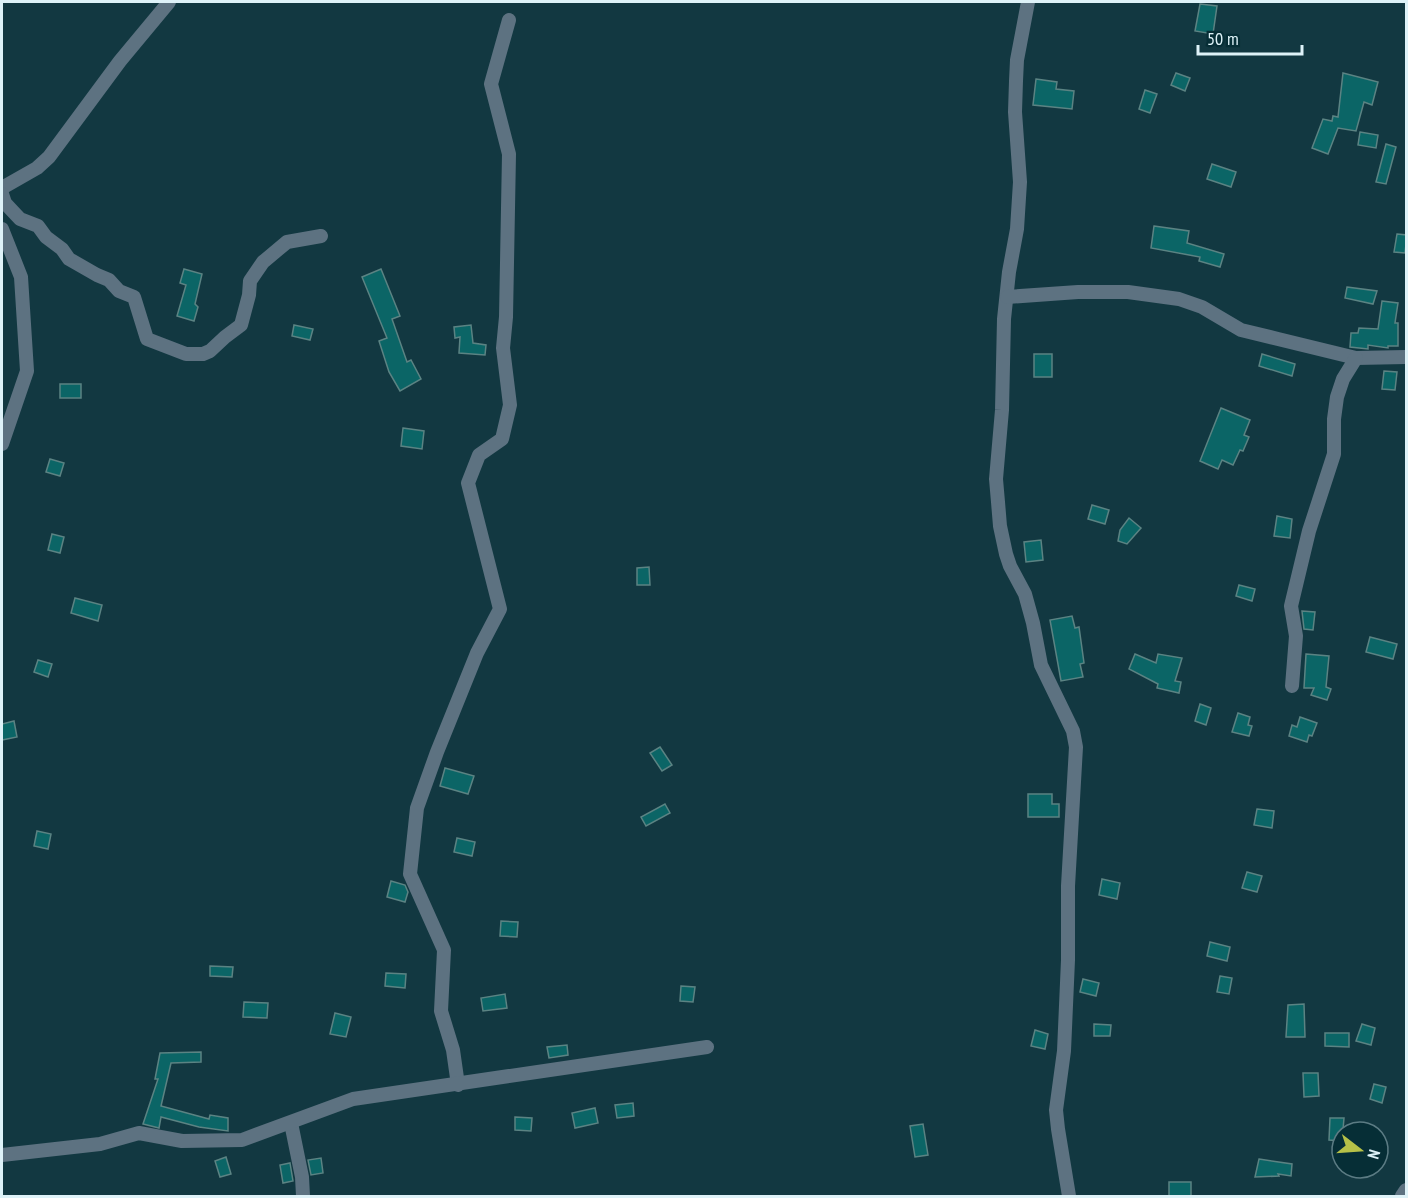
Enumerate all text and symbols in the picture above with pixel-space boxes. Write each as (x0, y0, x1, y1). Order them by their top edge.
scale bar (1198, 18, 1302, 56)
text: 50 m (1207, 27, 1239, 50)
north arrow (1330, 1120, 1390, 1180)
text: N (1364, 1147, 1385, 1161)

